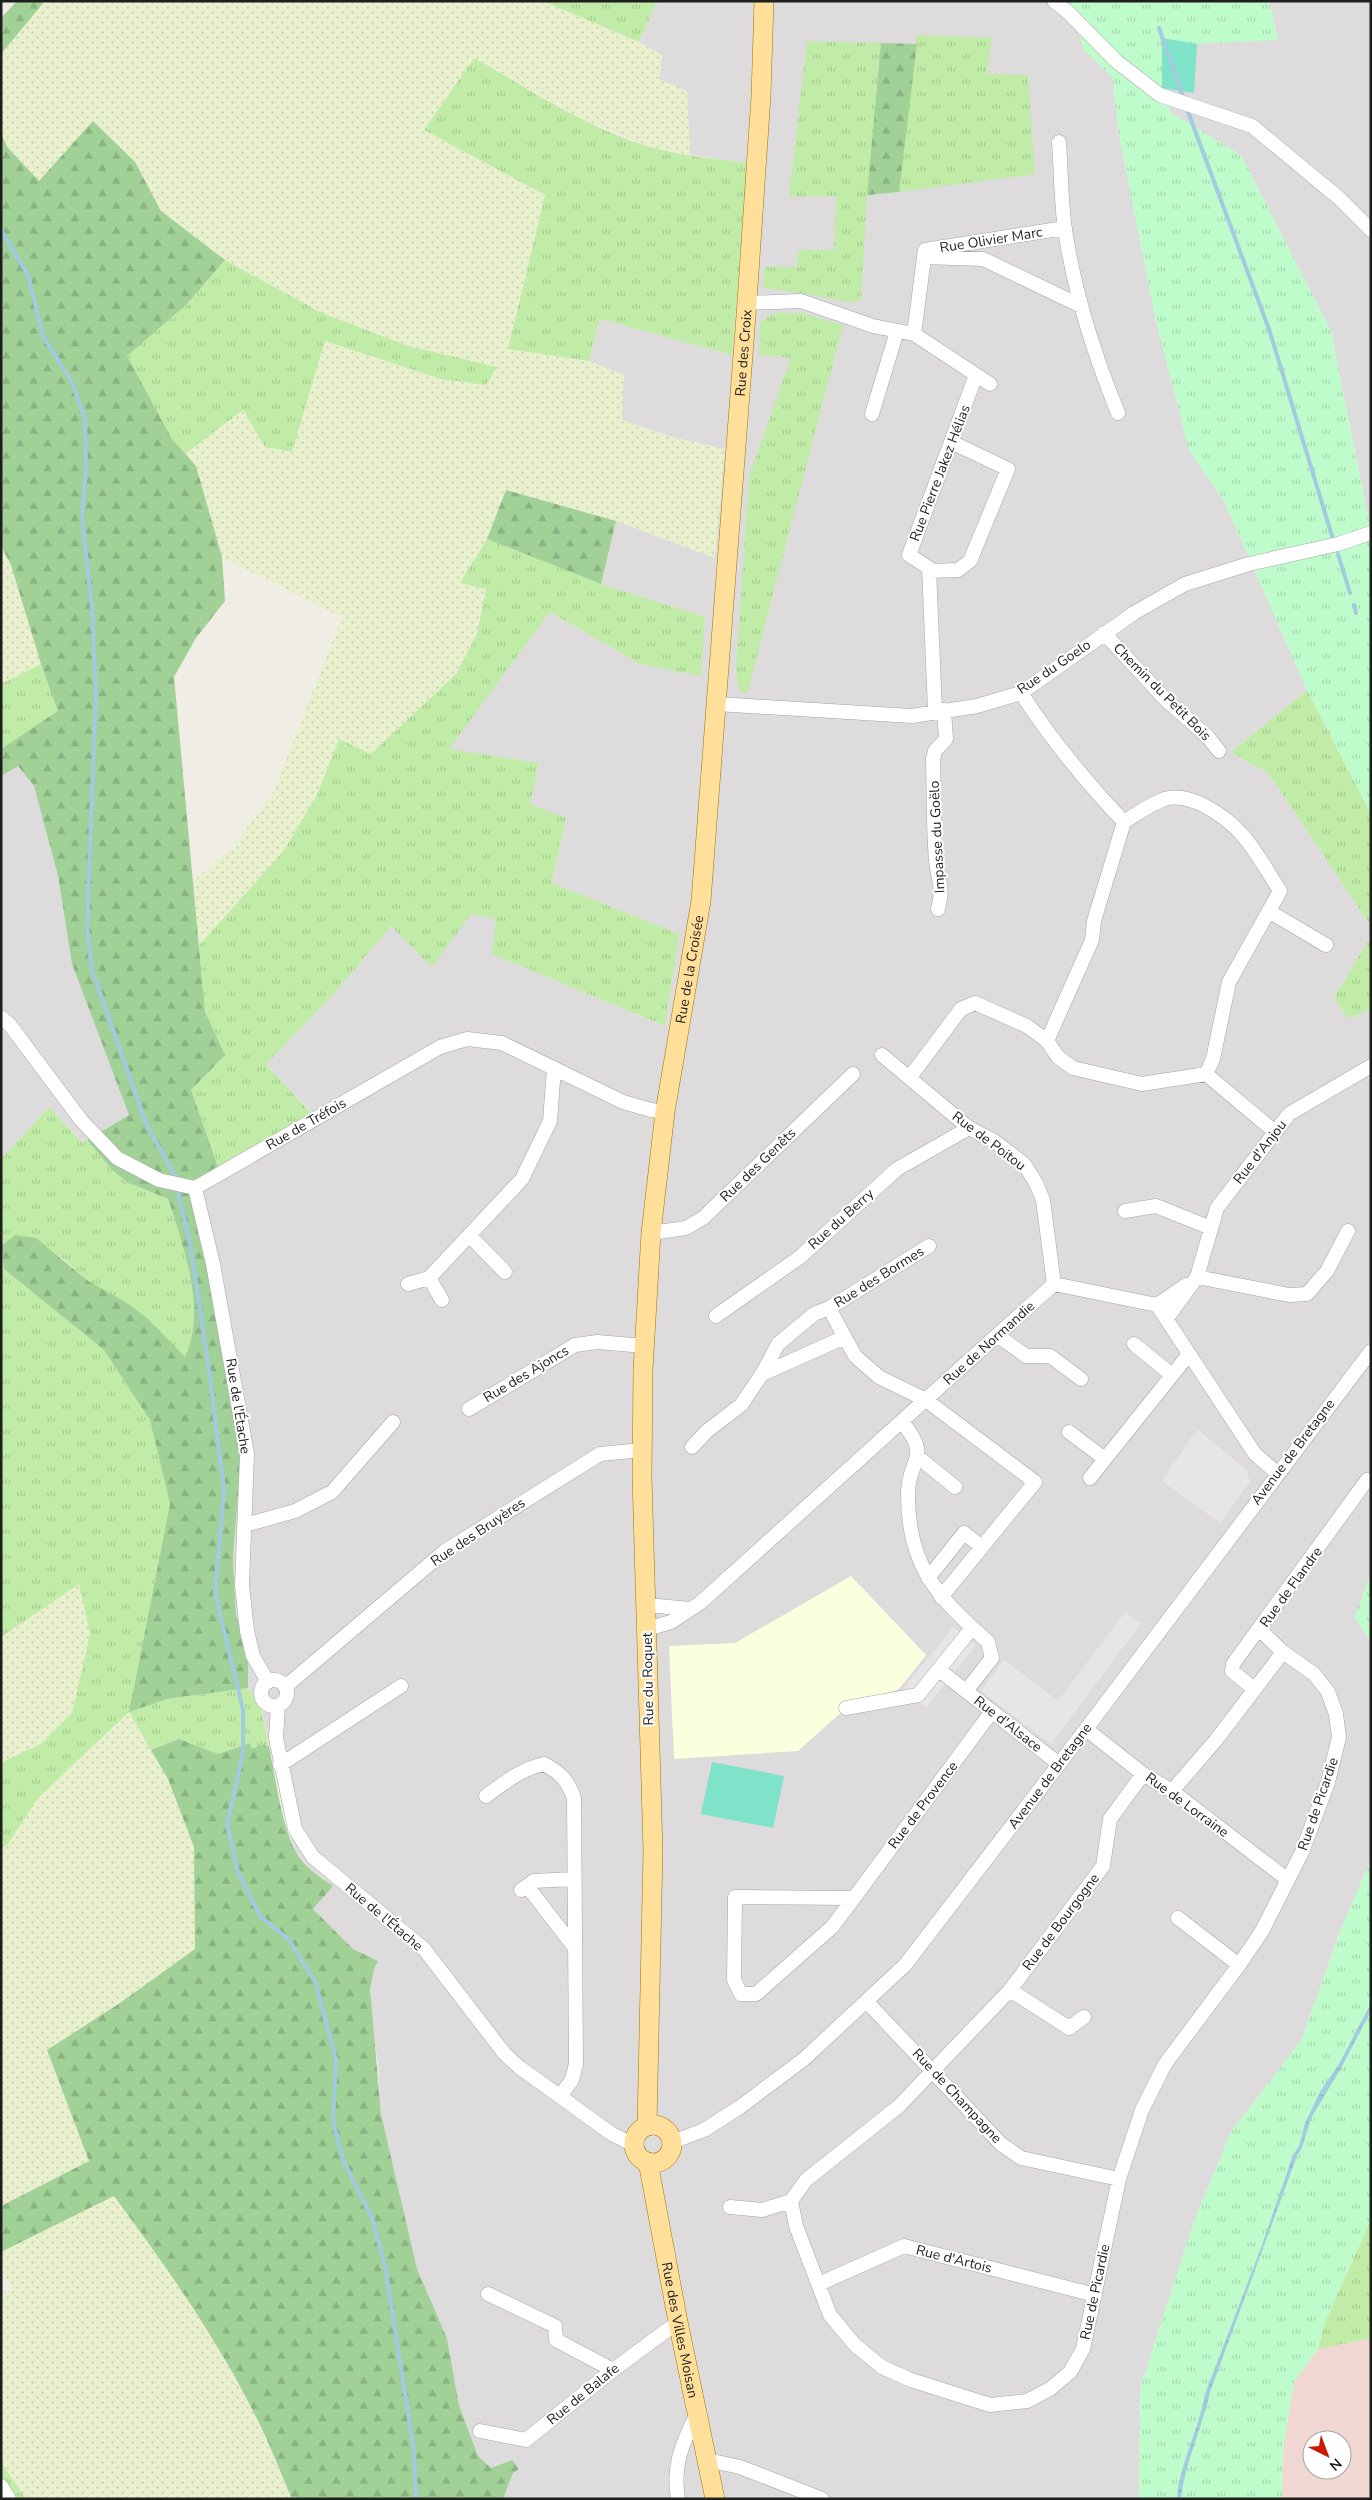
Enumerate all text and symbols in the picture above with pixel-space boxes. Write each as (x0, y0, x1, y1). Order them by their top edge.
street label: Rue Olivier Marc (938, 222, 1044, 257)
street label: Rue des Croix (730, 308, 756, 397)
street label: Rue Pierre Jakez Hélias (905, 402, 975, 544)
street label: Rue du Goelo (1013, 635, 1095, 699)
street label: Chemin du Petit Bois (1109, 639, 1215, 745)
street label: Impasse du Goëlo (925, 780, 949, 894)
street label: Rue de la Croisée (671, 914, 708, 1025)
street label: Rue de Tréfois (263, 1093, 350, 1155)
street label: Rue de Poitou (948, 1107, 1030, 1175)
street label: Rue d'Anjou (1229, 1116, 1291, 1188)
street label: Rue des Genêts (716, 1124, 800, 1206)
street label: Rue du Berry (804, 1184, 879, 1254)
street label: Rue des Bormes (830, 1242, 928, 1312)
street label: Rue de Normandie (939, 1297, 1039, 1389)
street label: Rue des Ajoncs (480, 1341, 573, 1407)
street label: Rue de l'Étache (221, 1357, 255, 1455)
street label: Avenue de Bretagne (1247, 1395, 1339, 1509)
street label: Rue des Bruyères (427, 1493, 529, 1571)
street label: Rue de Flandre (1255, 1543, 1327, 1631)
street label: Rue du Roquet (638, 1632, 658, 1726)
street label: Rue d'Alsace (970, 1691, 1046, 1757)
street label: Avenue de Bretagne (1004, 1719, 1096, 1833)
street label: Rue de Picardie (1293, 1755, 1343, 1853)
street label: Rue de Provence (884, 1757, 962, 1853)
street label: Rue de Lorraine (1141, 1768, 1233, 1842)
street label: Rue de Bourgogne (1018, 1870, 1104, 1974)
street label: Rue de l'Étache (341, 1879, 427, 1955)
street label: Rue de Champagne (908, 2044, 1006, 2148)
street label: Rue d'Artois (914, 2240, 994, 2278)
street label: Rue de Picardie (1076, 2242, 1114, 2342)
street label: Rue des Villes Moisan (657, 2260, 703, 2400)
street label: Rue de Balafe (543, 2359, 623, 2429)
north arrow (1302, 2430, 1352, 2480)
text: N (1325, 2454, 1346, 2475)

